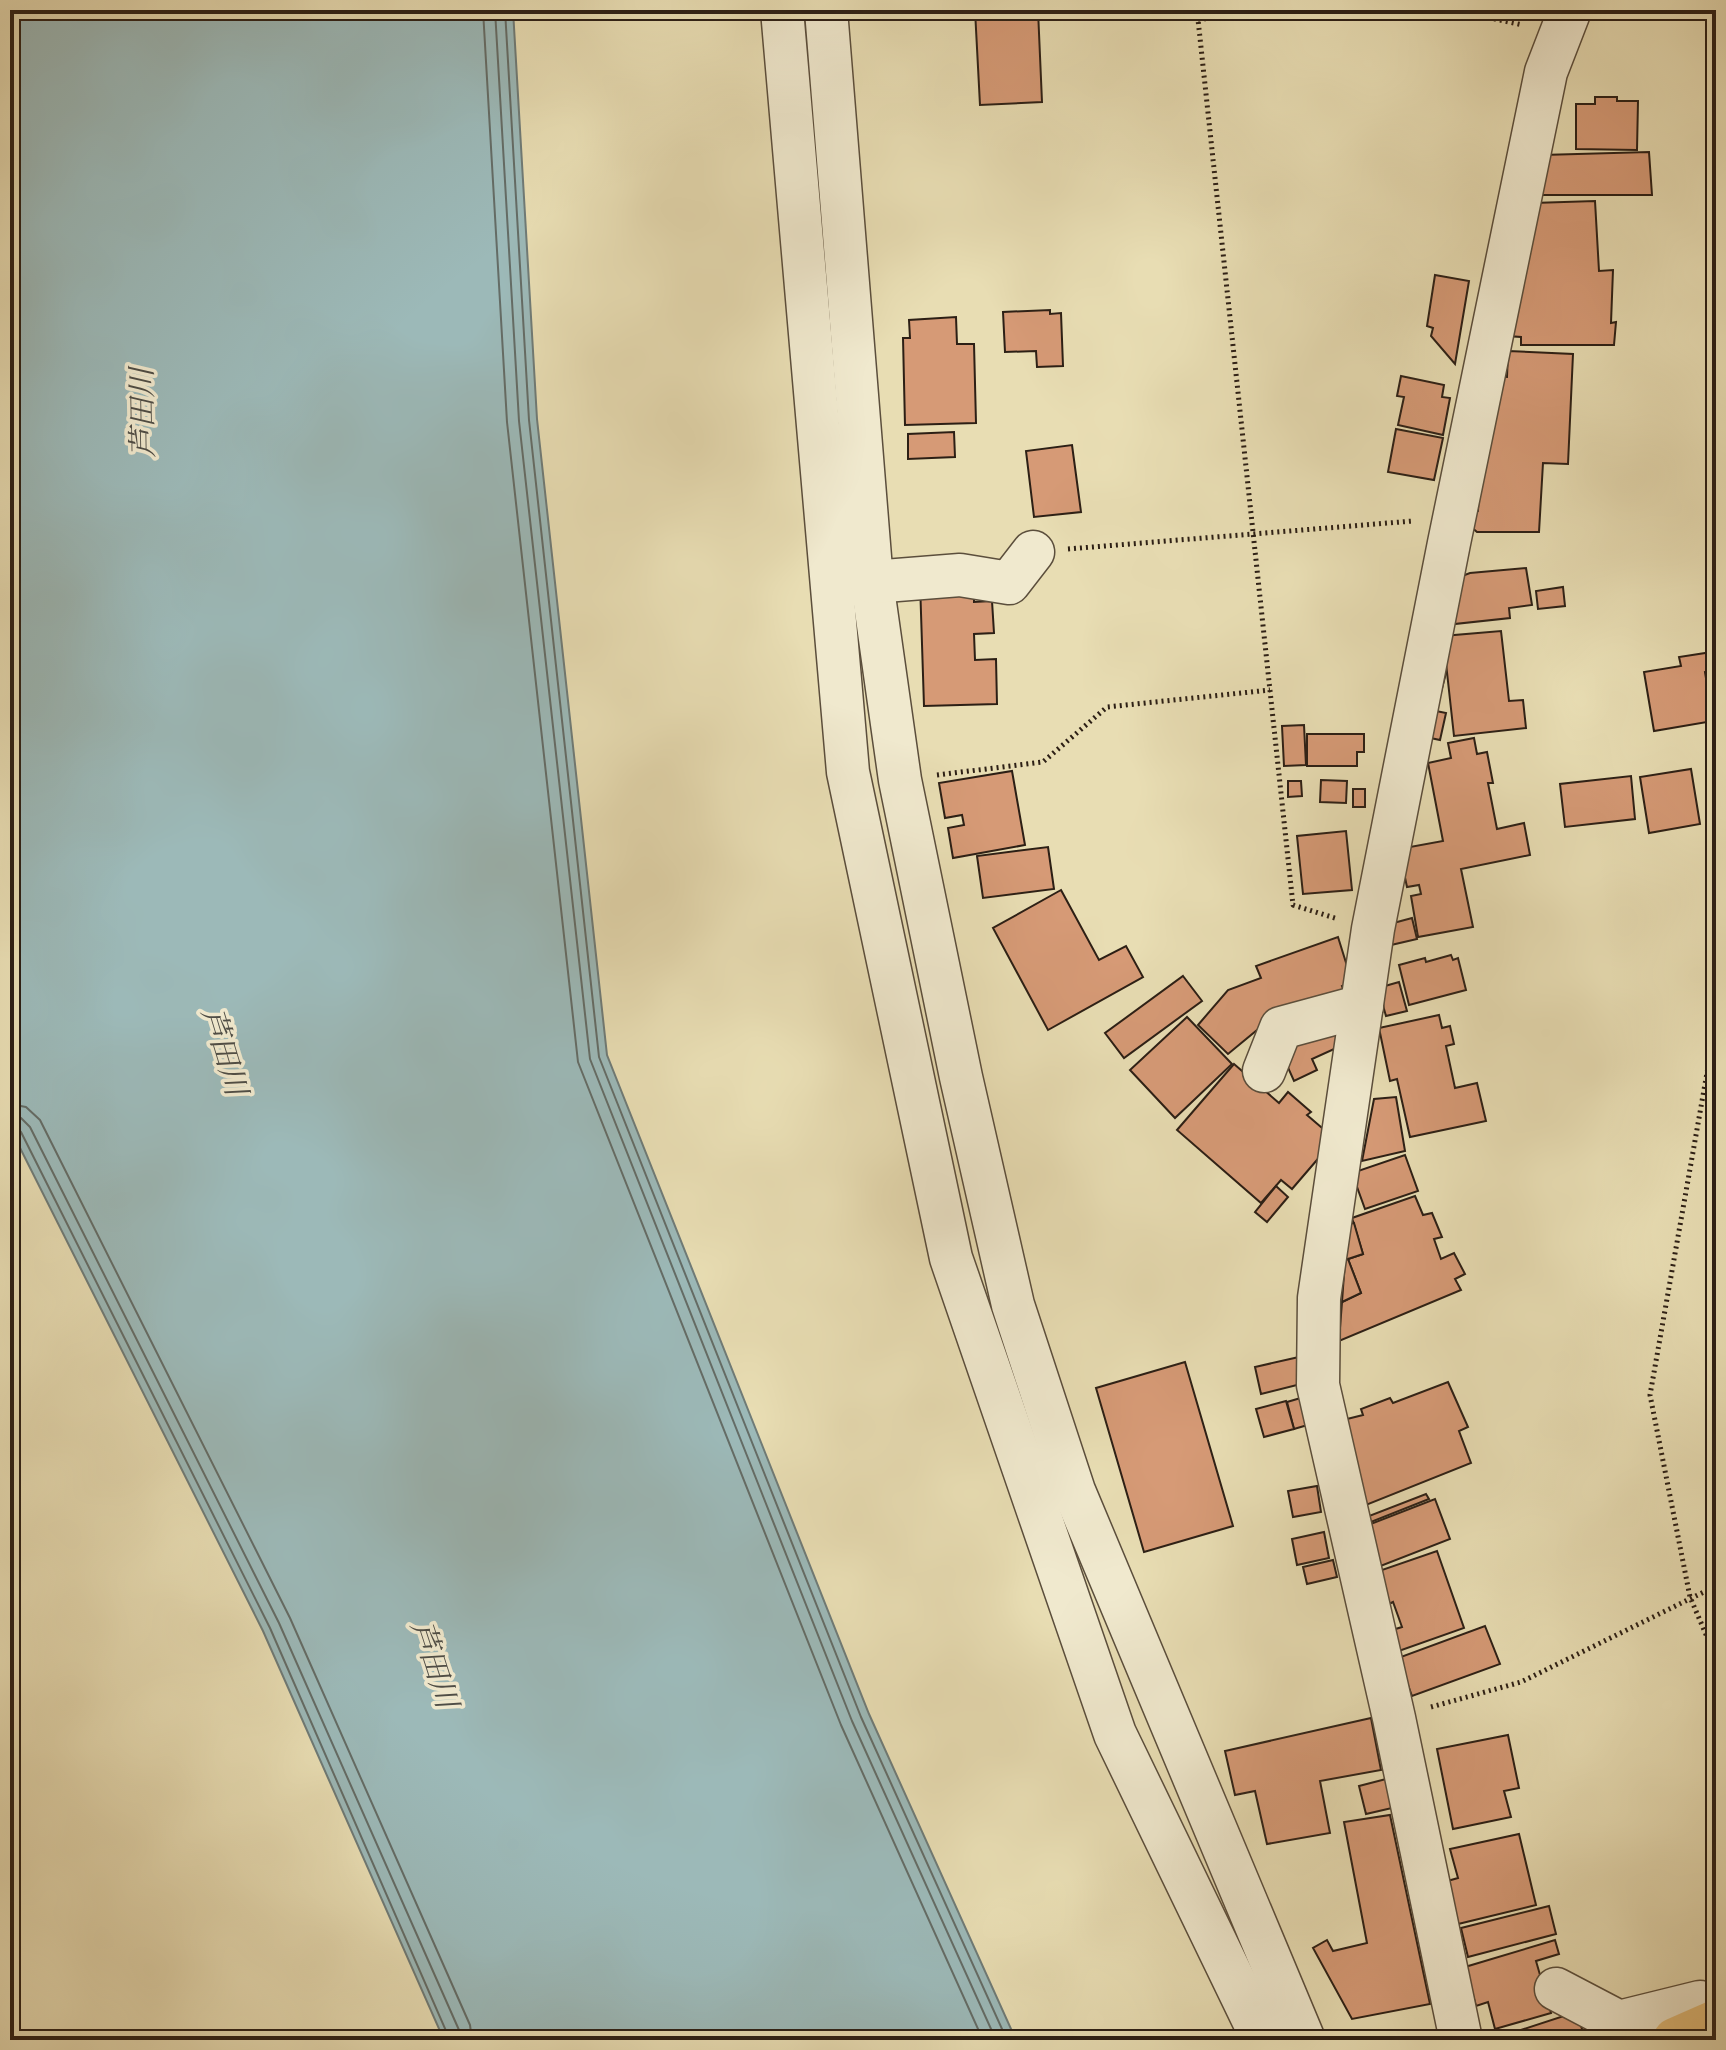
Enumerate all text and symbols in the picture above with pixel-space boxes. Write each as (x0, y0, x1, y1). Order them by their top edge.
water label: 芦田川 (123, 365, 167, 458)
water label: 芦田川 (188, 1003, 257, 1104)
water label: 芦田川 (398, 1616, 467, 1717)

